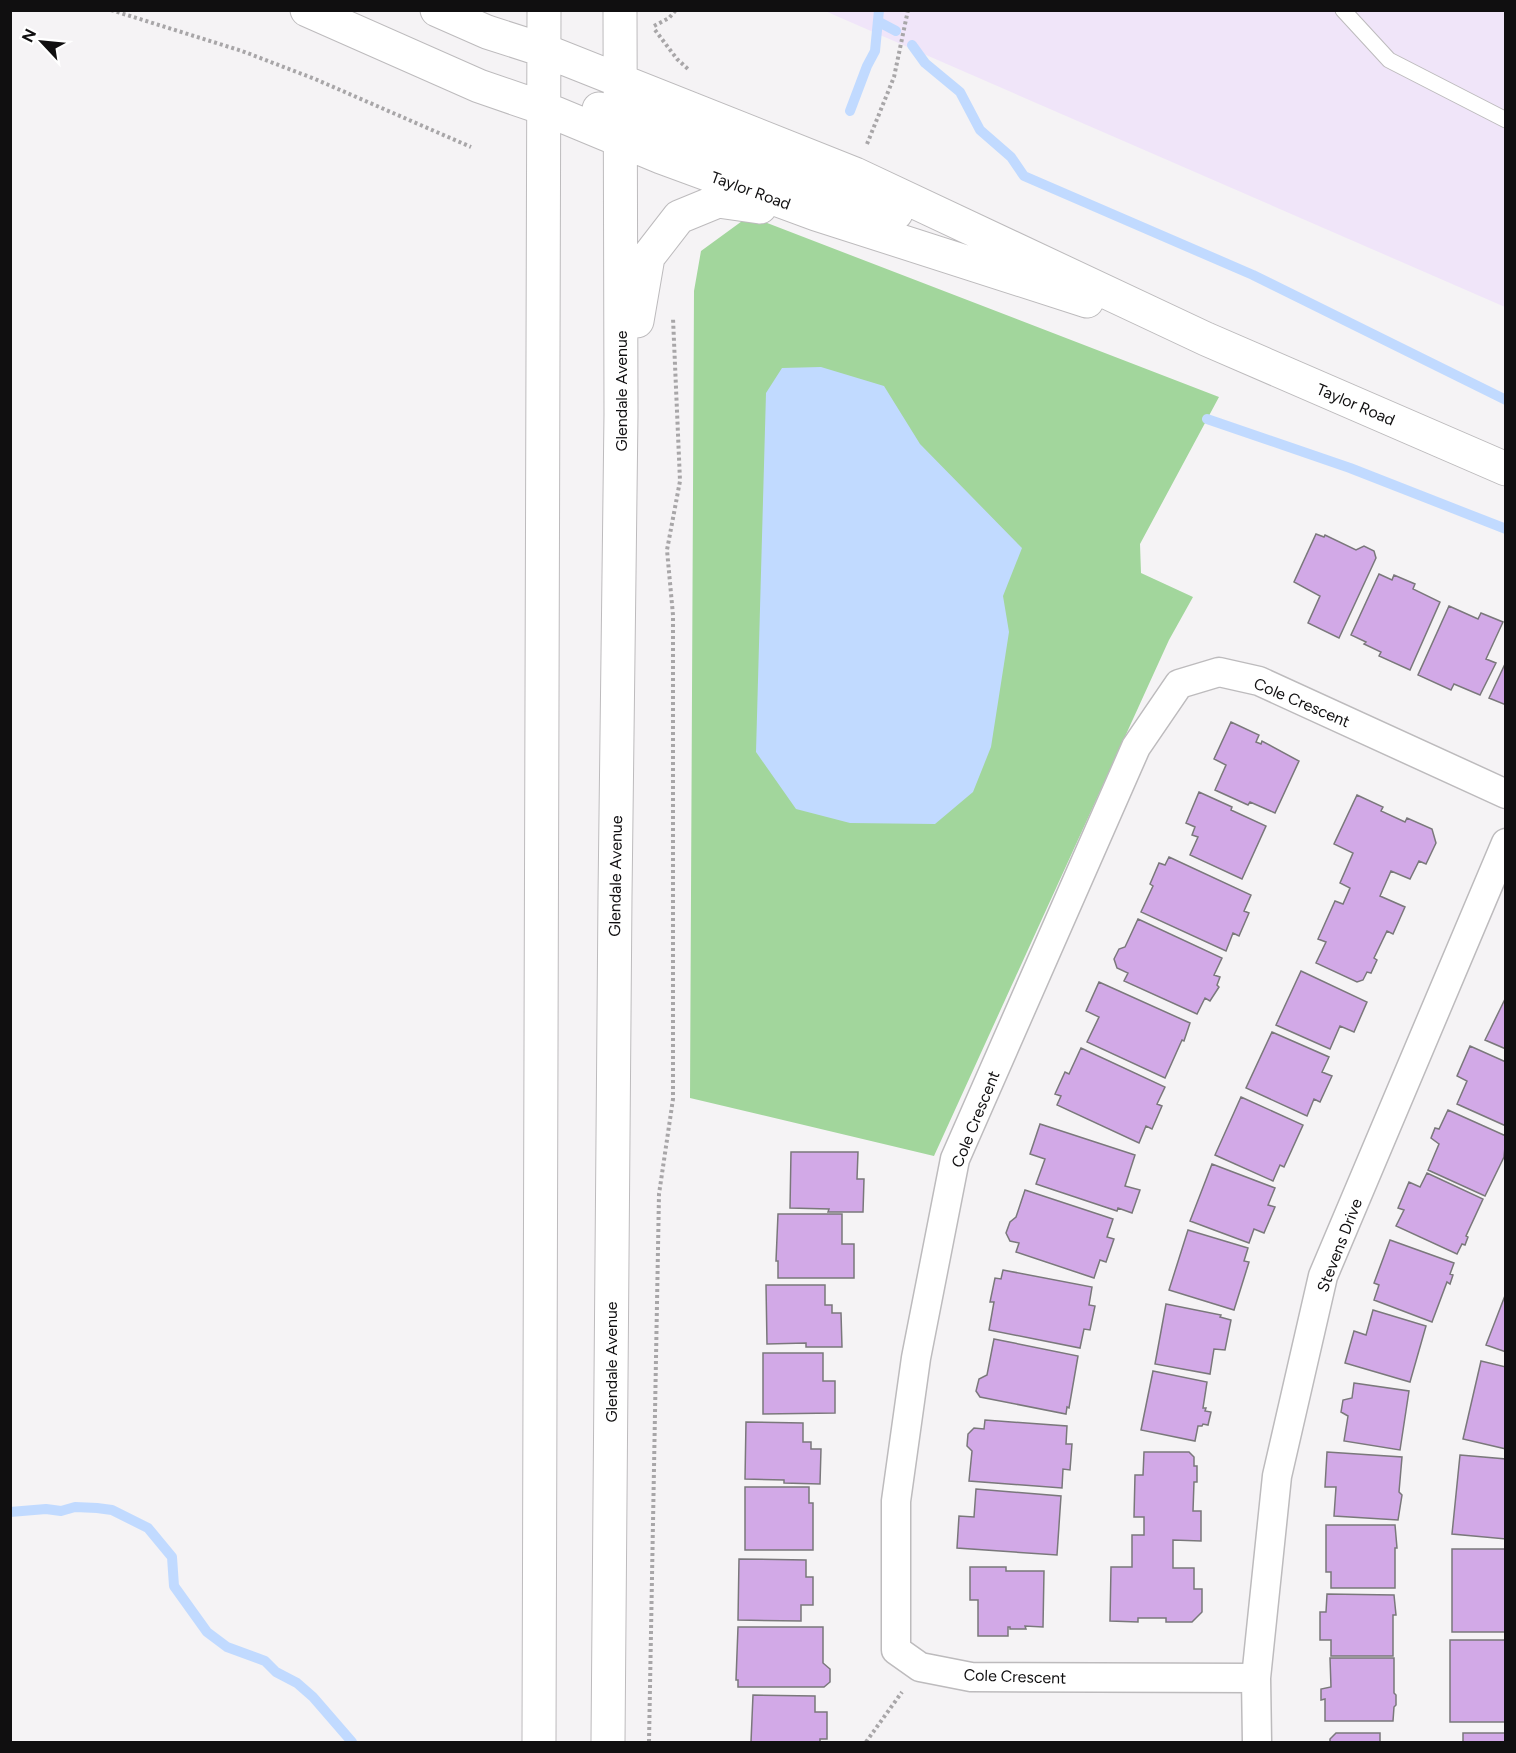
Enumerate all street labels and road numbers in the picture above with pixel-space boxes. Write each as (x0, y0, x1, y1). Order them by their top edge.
street label: Taylor Road (708, 167, 793, 214)
street label: Glendale Avenue (612, 330, 631, 452)
street label: Taylor Road (1314, 379, 1398, 429)
street label: Cole Crescent (1251, 674, 1353, 731)
street label: Glendale Avenue (605, 815, 626, 937)
street label: Cole Crescent (947, 1068, 1003, 1170)
street label: Stevens Drive (1313, 1196, 1366, 1295)
street label: Glendale Avenue (602, 1301, 621, 1423)
street label: Cole Crescent (963, 1665, 1067, 1688)

